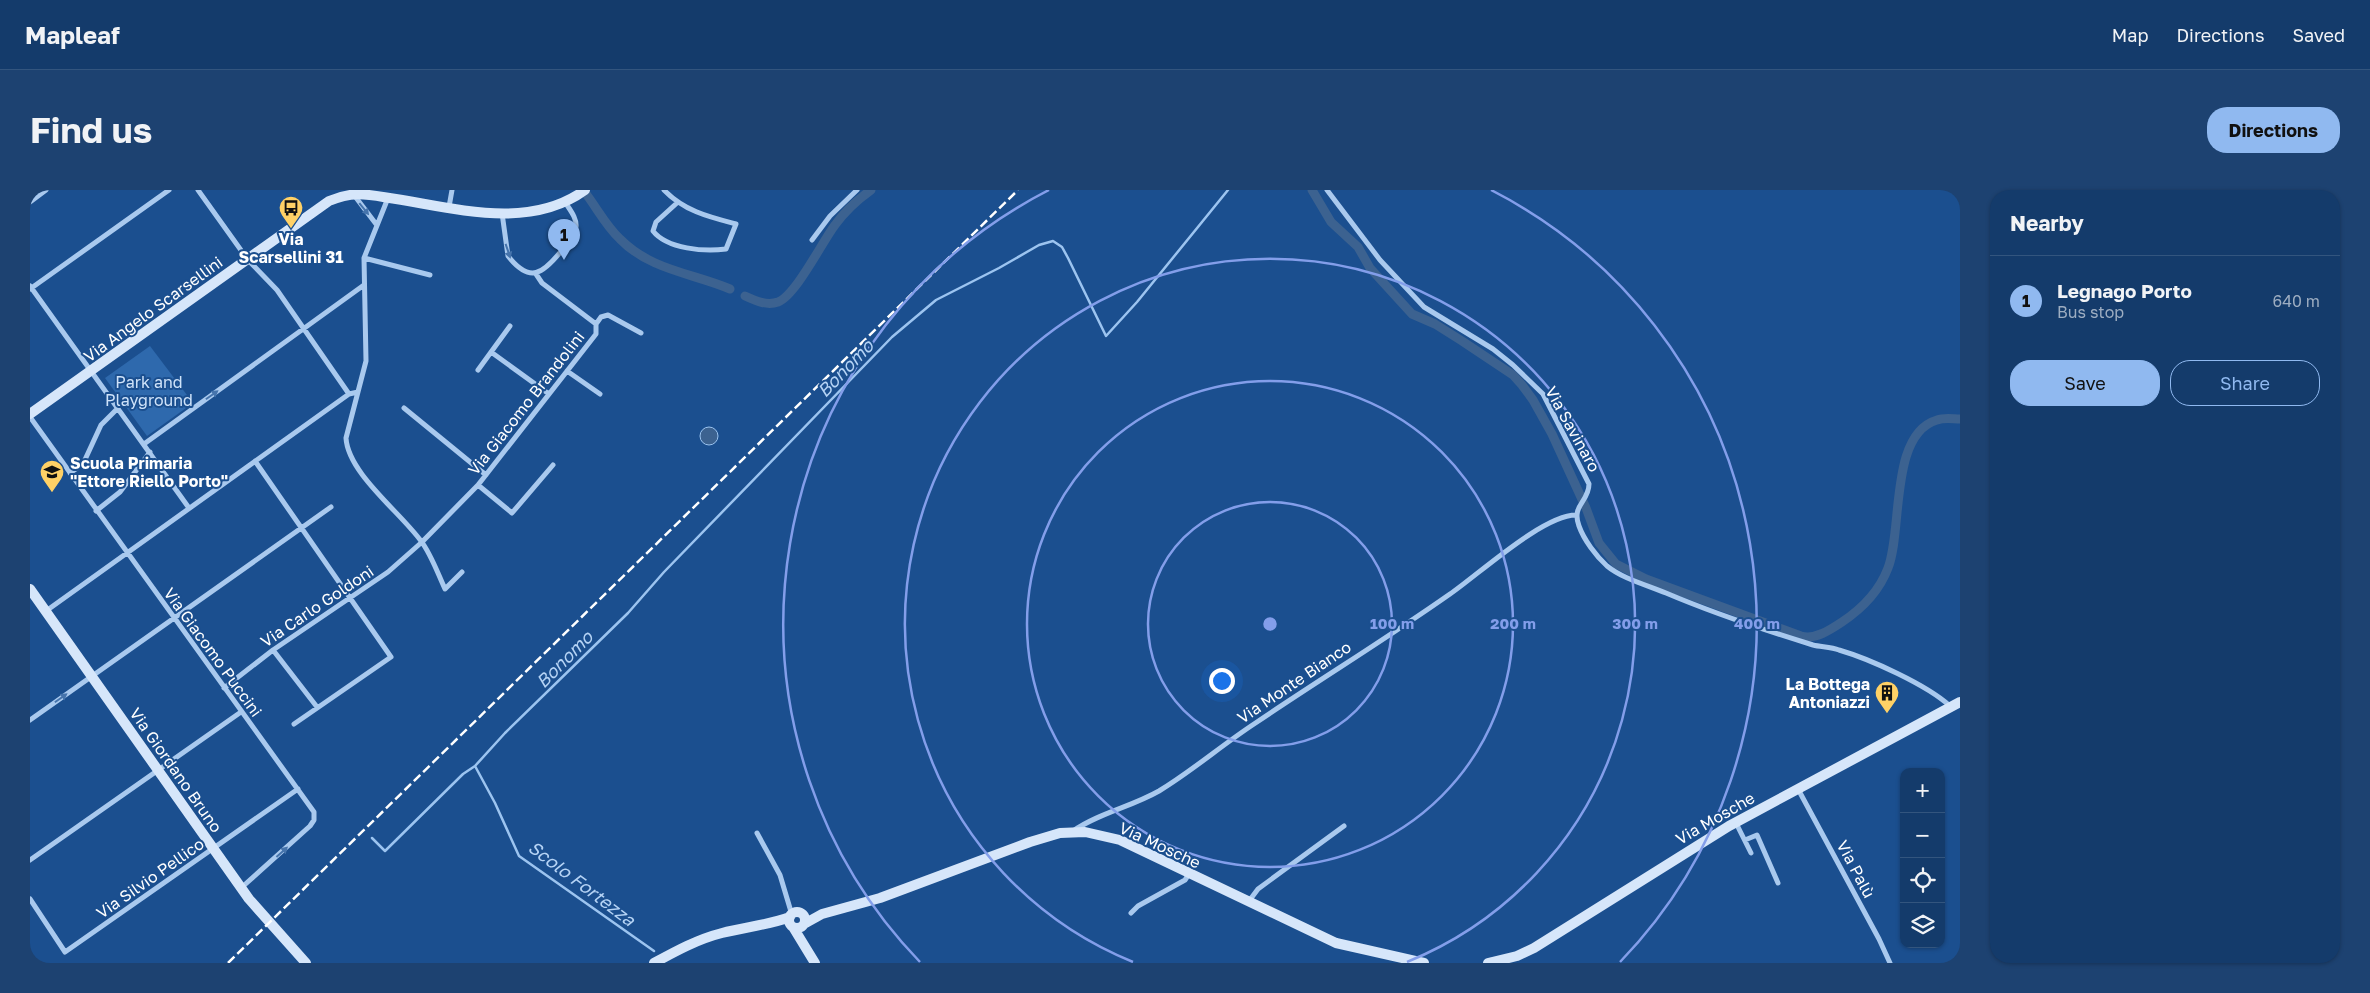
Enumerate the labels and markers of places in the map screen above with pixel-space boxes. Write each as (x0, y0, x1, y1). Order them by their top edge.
bus stop icon: Via Scarsellini 31 (278, 195, 304, 229)
pin: 1 (548, 219, 580, 260)
place label: Via Scarsellini 31 (238, 229, 344, 267)
place label: Scuola Primaria "Ettore Riello Porto" (70, 453, 228, 491)
school or university icon: Scuola Primaria "Ettore Riello Porto" (39, 459, 65, 493)
centre of rings (1261, 615, 1279, 633)
place label: La Bottega Antoniazzi (1785, 674, 1870, 712)
building icon: La Bottega Antoniazzi (1874, 680, 1900, 714)

